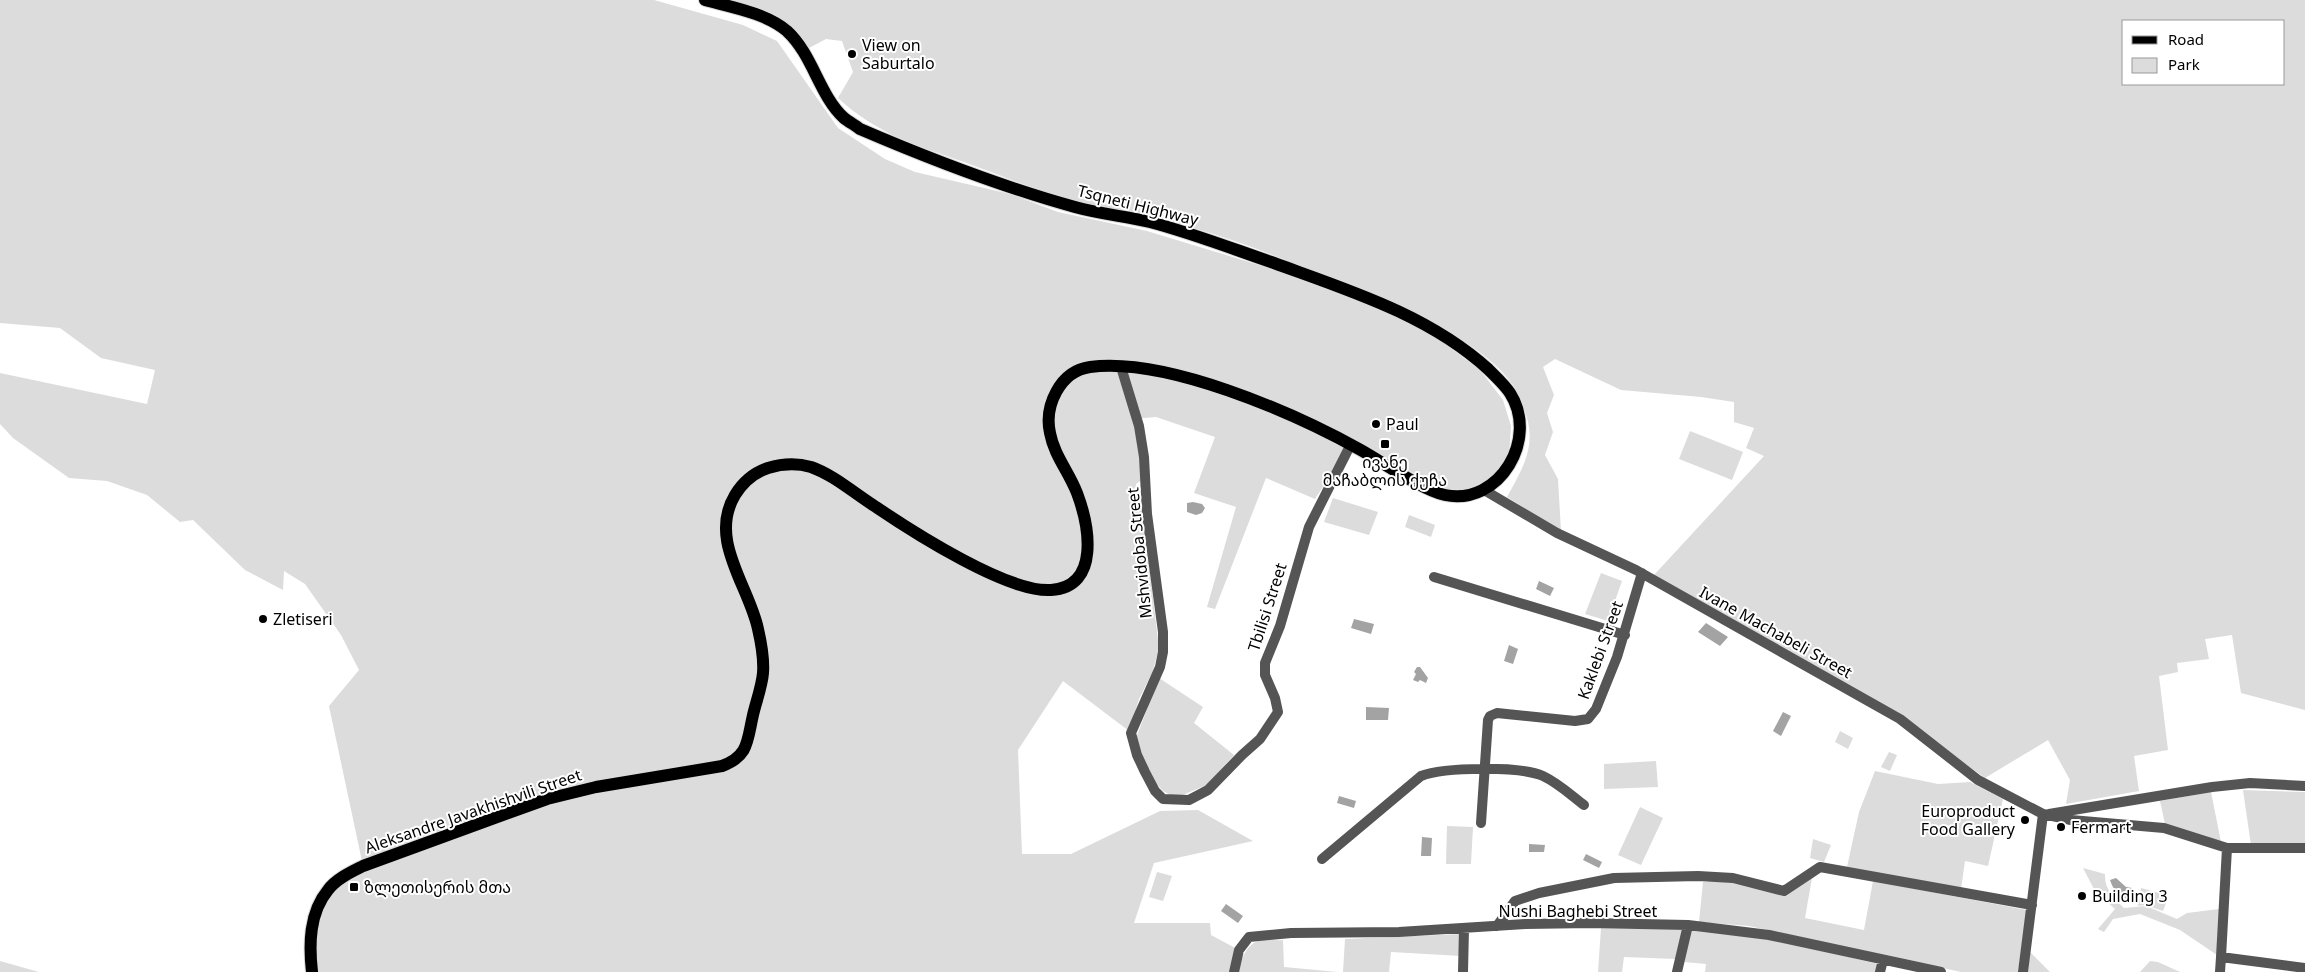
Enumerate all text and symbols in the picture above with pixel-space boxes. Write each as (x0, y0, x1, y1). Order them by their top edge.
legend (2122, 20, 2285, 85)
text: Road (2168, 29, 2204, 49)
place label: View on Saburtalo (862, 34, 935, 74)
marker: View on Saburtalo (846, 48, 858, 60)
text: Park (2168, 54, 2200, 74)
street label: Tsqneti Highway (1075, 179, 1202, 231)
place label: Paul (1386, 413, 1419, 435)
marker: Paul (1370, 418, 1382, 430)
marker: ივანე მაჩაბლის ქუჩა (1379, 438, 1391, 450)
place label: ივანე მაჩაბლის ქუჩა (1323, 451, 1447, 491)
street label: Mshvidoba Street (1121, 486, 1157, 620)
street label: Tbilisi Street (1242, 560, 1292, 654)
street label: Ivane Machabeli Street (1696, 581, 1857, 683)
street label: Kaklebi Street (1572, 597, 1628, 702)
place label: Zletiseri (273, 608, 333, 630)
marker: Zletiseri (257, 613, 269, 625)
street label: Aleksandre Javakhishvili Street (362, 763, 584, 858)
place label: Europroduct Food Gallery (1921, 800, 2016, 840)
marker: Europroduct Food Gallery (2019, 814, 2031, 826)
place label: Fermart (2071, 816, 2131, 838)
marker: Fermart (2055, 821, 2067, 833)
place label: ზლეთისერის მთა (364, 876, 511, 898)
marker: ზლეთისერის მთა (348, 881, 360, 893)
place label: Building 3 (2092, 885, 2168, 907)
marker: Building 3 (2076, 890, 2088, 902)
street label: Nushi Baghebi Street (1499, 900, 1658, 922)

